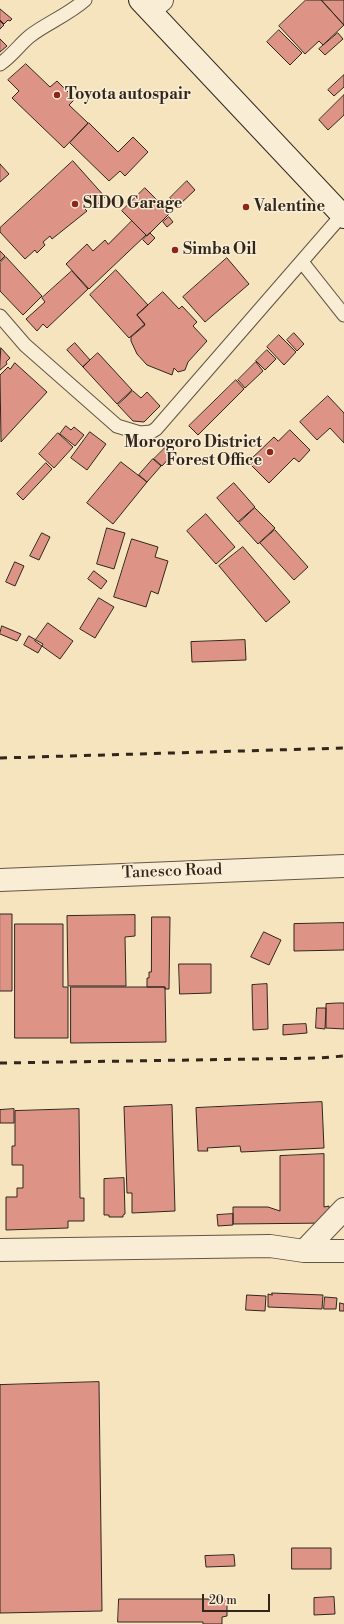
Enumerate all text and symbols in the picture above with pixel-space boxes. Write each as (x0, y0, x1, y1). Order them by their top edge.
place label: Toyota autospair (65, 85, 191, 105)
marker: Toyota autospair (52, 90, 62, 100)
place label: SIDO Garage (83, 194, 182, 214)
place label: Valentine (254, 197, 325, 217)
marker: SIDO Garage (70, 199, 80, 209)
marker: Valentine (241, 202, 251, 212)
place label: Simba Oil (183, 240, 257, 260)
marker: Simba Oil (170, 245, 180, 255)
place label: Morogoro District Forest Office (124, 433, 262, 471)
marker: Morogoro District Forest Office (265, 447, 275, 457)
street label: Tanesco Road (121, 861, 223, 883)
scale bar (204, 1586, 272, 1612)
text: 20 m (209, 1593, 237, 1608)

